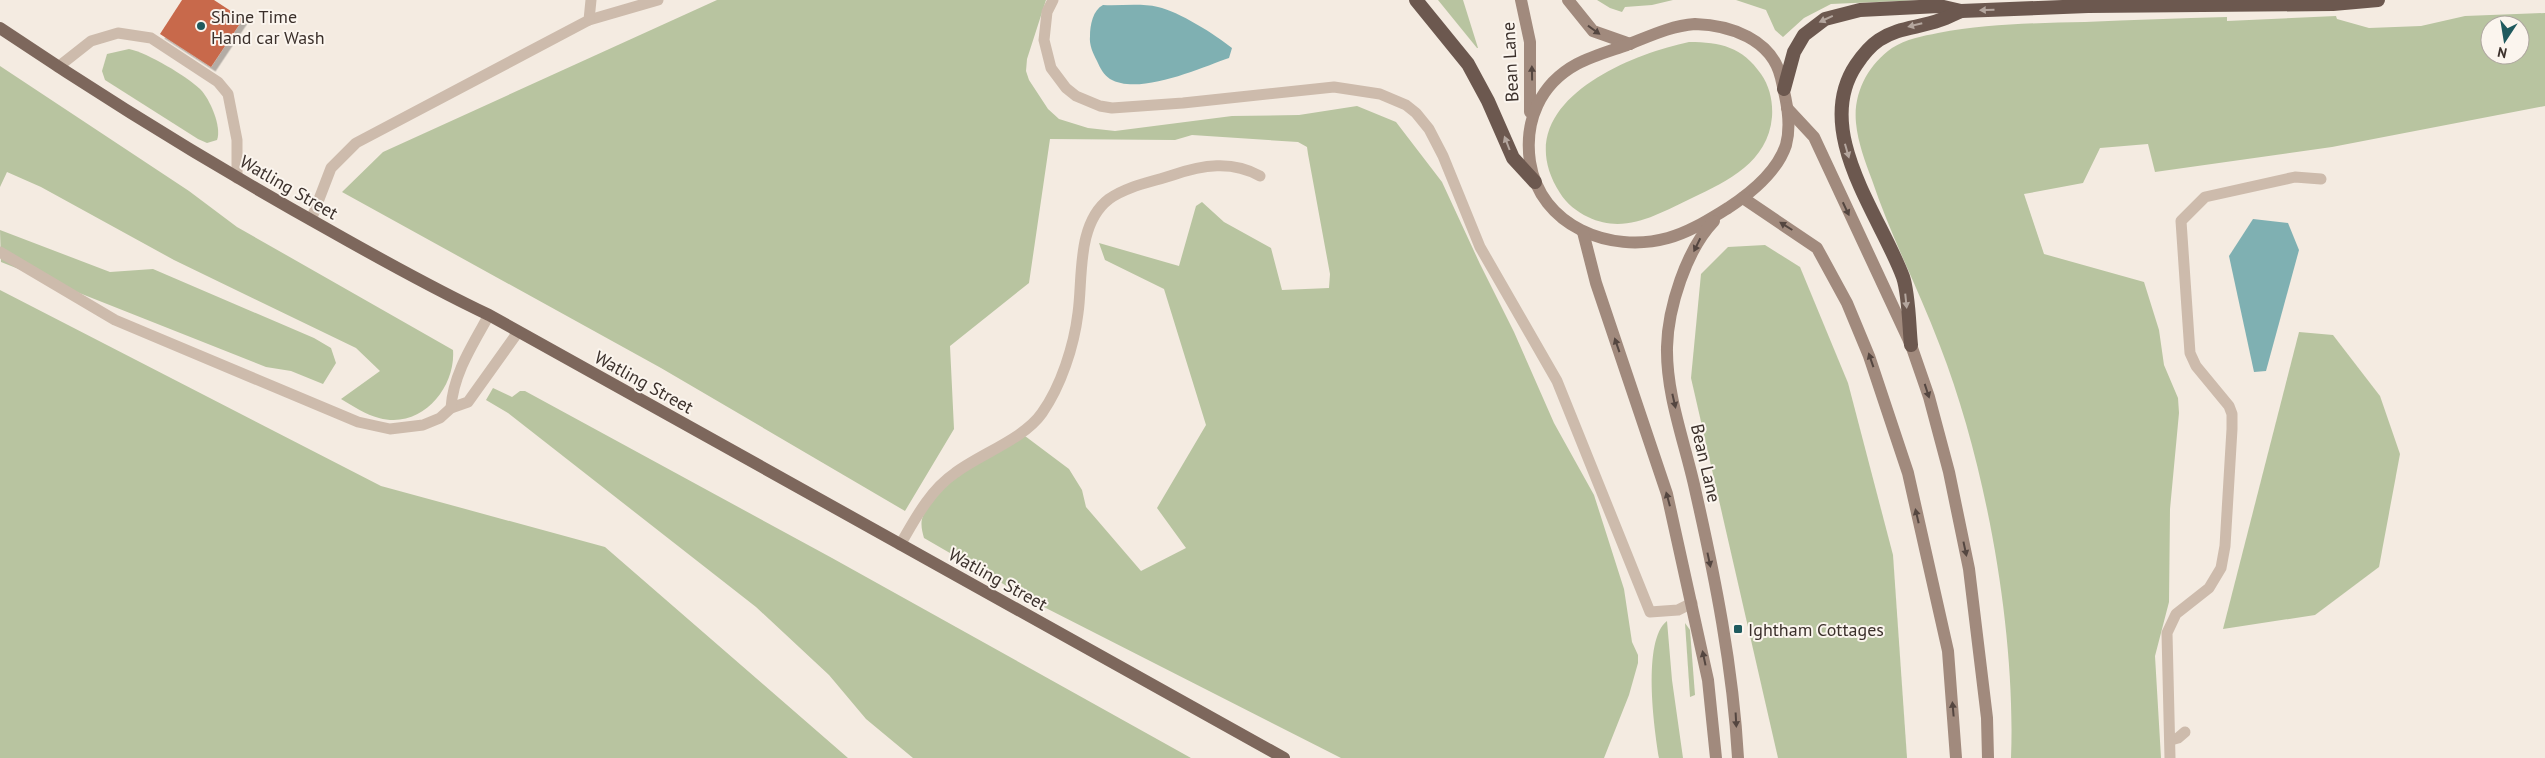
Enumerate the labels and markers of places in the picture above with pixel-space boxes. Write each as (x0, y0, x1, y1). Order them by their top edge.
place label: Shine Time Hand car Wash (211, 5, 325, 49)
marker: Shine Time Hand car Wash (195, 20, 207, 32)
place label: Ightham Cottages (1748, 618, 1884, 641)
marker: Ightham Cottages (1732, 623, 1744, 635)

